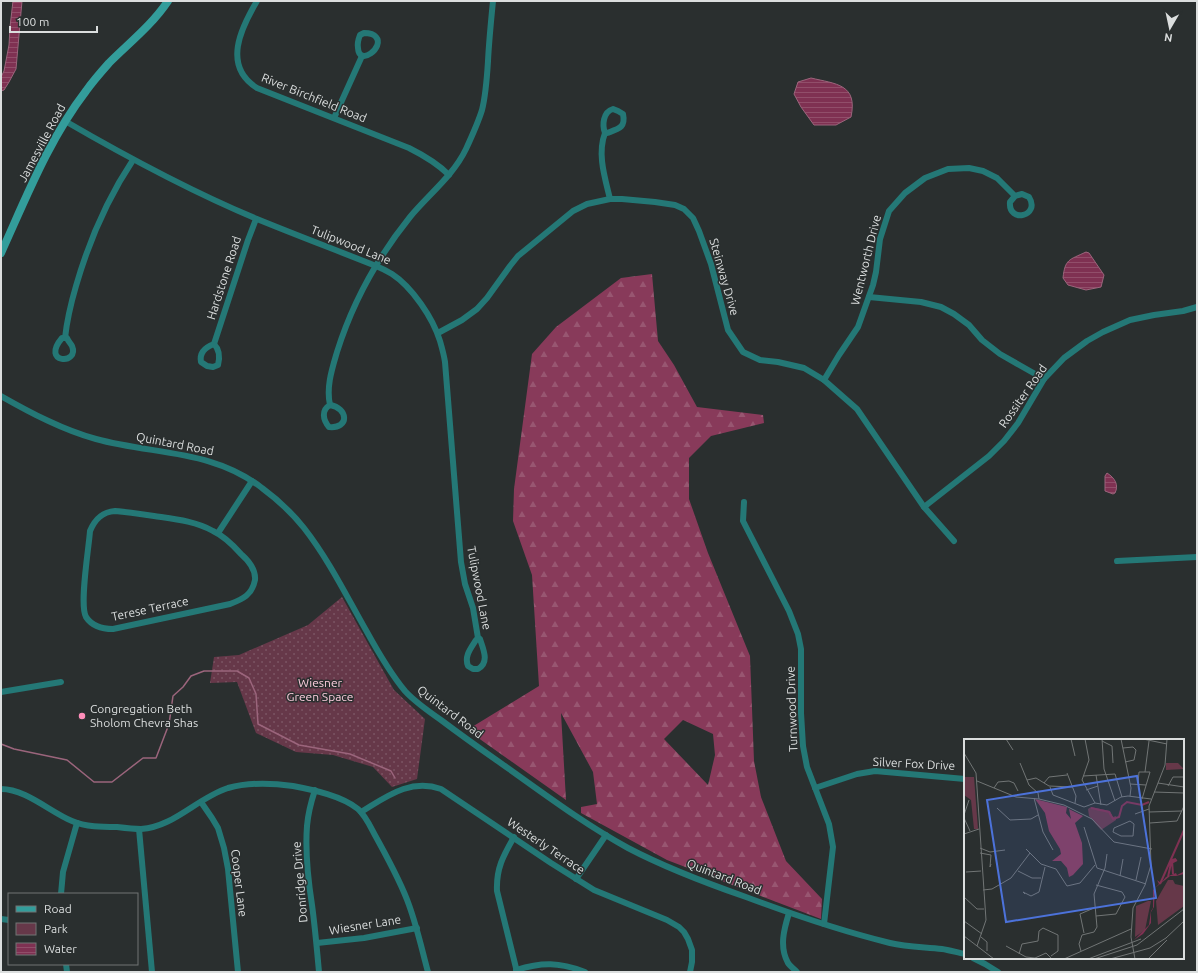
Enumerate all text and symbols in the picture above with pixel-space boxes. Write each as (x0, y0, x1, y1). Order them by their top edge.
scale bar (10, 8, 97, 34)
north arrow (1150, 8, 1190, 48)
text: 100 m (16, 15, 49, 28)
text: N (1163, 31, 1173, 44)
street label: River Birchfield Road (260, 70, 369, 125)
street label: Jamesville Road (16, 102, 68, 184)
street label: Wentworth Drive (848, 213, 883, 306)
street label: Tulipwood Lane (309, 223, 393, 267)
street label: Hardstone Road (204, 235, 243, 321)
street label: Steinway Drive (707, 237, 742, 317)
street label: Rossiter Road (996, 362, 1049, 430)
street label: Quintard Road (135, 430, 215, 457)
street label: Tulipwood Lane (465, 545, 494, 631)
street label: Terese Terrace (110, 594, 190, 623)
street label: Turnwood Drive (784, 666, 799, 752)
park label: Wiesner Green Space (287, 676, 354, 703)
street label: Quintard Road (415, 683, 486, 740)
place label: Congregation Beth Sholom Chevra Shas (90, 702, 198, 729)
marker: Congregation Beth Sholom Chevra Shas (77, 711, 87, 721)
inset map (964, 739, 1184, 959)
street label: Silver Fox Drive (873, 755, 956, 772)
street label: Westerly Terrace (505, 815, 587, 876)
street label: Donridge Drive (289, 841, 310, 923)
street label: Cooper Lane (229, 848, 250, 918)
street label: Quintard Road (685, 856, 763, 897)
legend (8, 893, 138, 965)
text: Road (44, 902, 72, 915)
street label: Wiesner Lane (328, 912, 402, 937)
text: Park (44, 922, 68, 935)
text: Water (44, 942, 77, 955)

